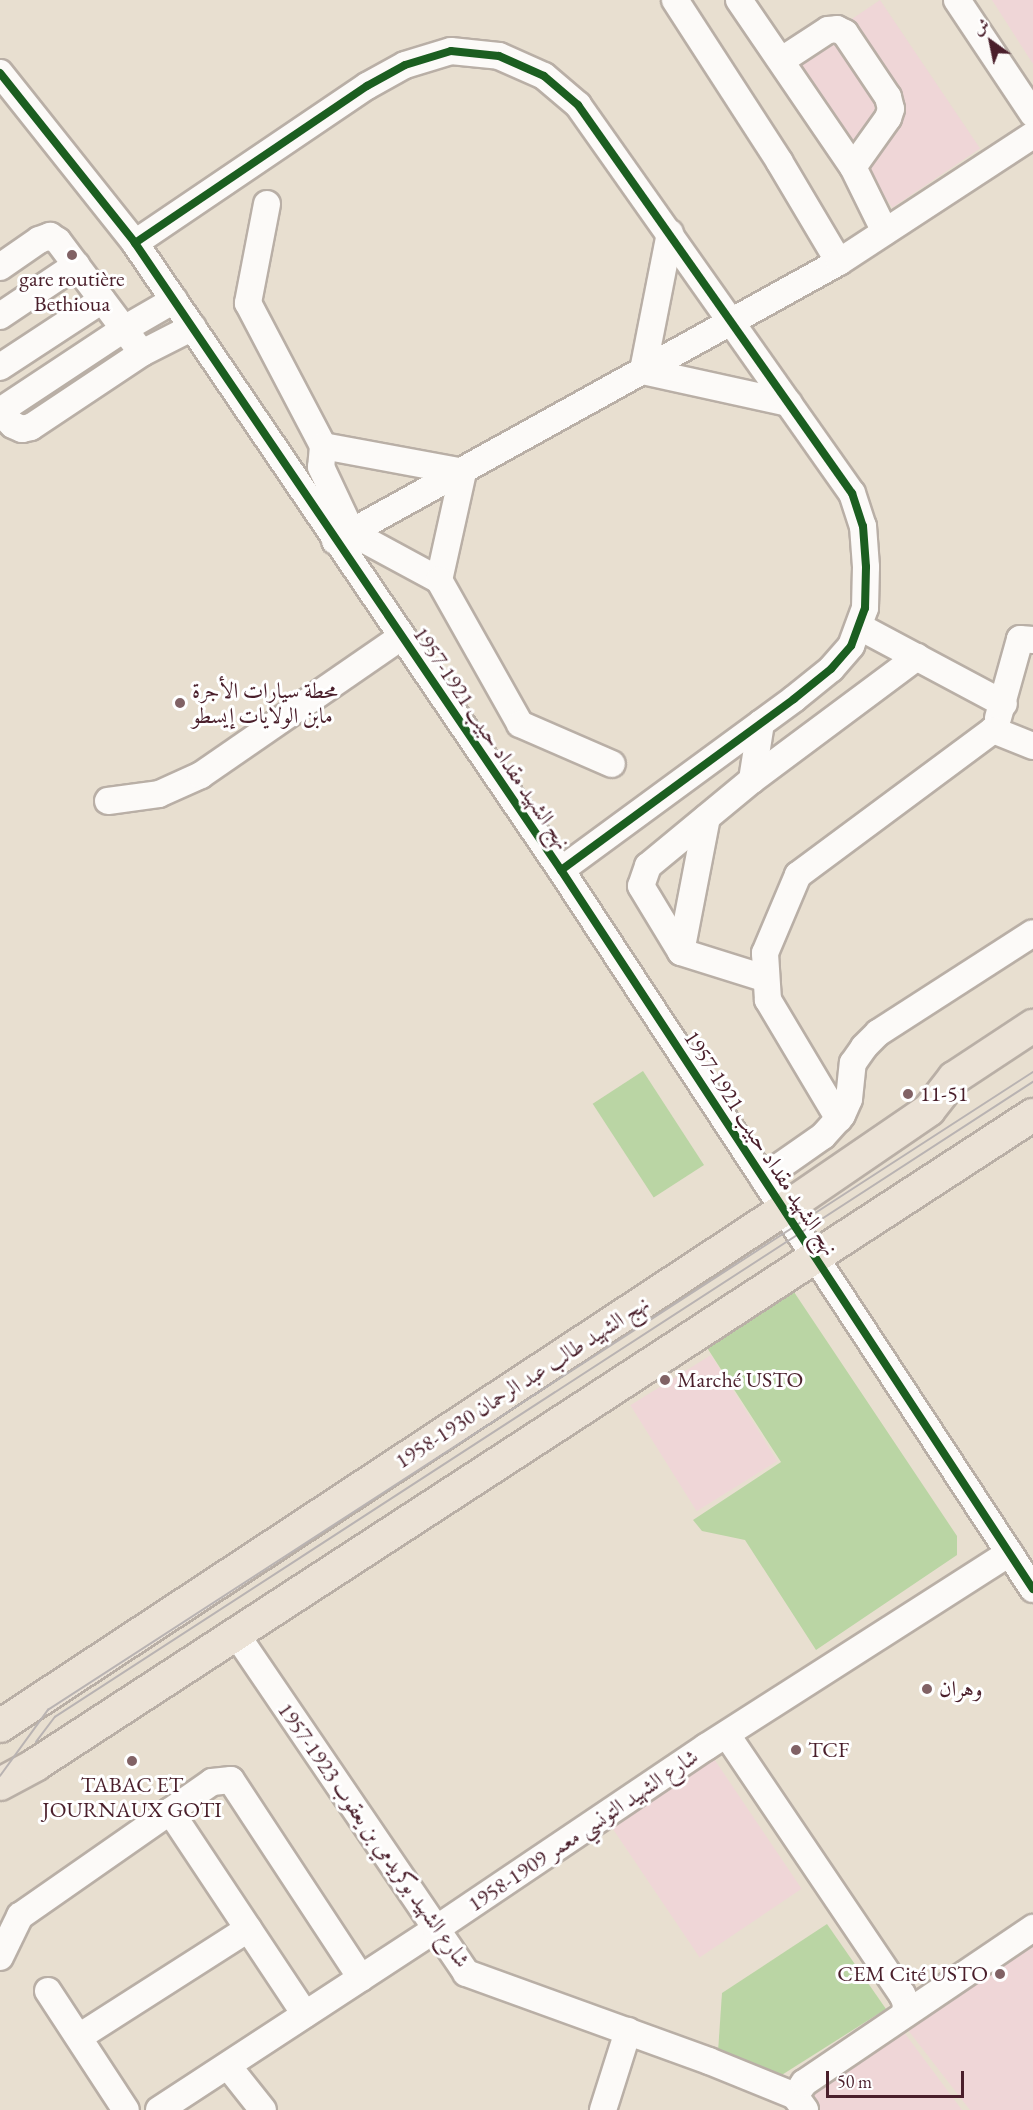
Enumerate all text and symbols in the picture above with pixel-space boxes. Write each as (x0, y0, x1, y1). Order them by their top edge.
north arrow (961, 12, 1021, 72)
text: ش (969, 13, 993, 40)
marker: gare routière Bethioua (65, 248, 79, 262)
place label: gare routière Bethioua (19, 265, 125, 316)
street label: نهج الشهيد مقداد حبيب 1921-1957 (407, 622, 577, 854)
place label: محطة سيارات الأجرة مابن الولايات إيسطو (192, 677, 338, 728)
marker: محطة سيارات الأجرة مابن الولايات إيسطو (173, 696, 187, 710)
street label: نهج الشهيد مقداد حبيب 1921-1957 (678, 1025, 844, 1261)
place label: 11-51 (920, 1081, 968, 1107)
marker: 11-51 (901, 1087, 915, 1101)
street label: نهج الشهيد طالب عبد الرحمان 1930-1958 (390, 1290, 654, 1474)
place label: Marché USTO (677, 1367, 803, 1393)
marker: Marché USTO (658, 1373, 672, 1387)
place label: وهران (939, 1676, 983, 1702)
marker: وهران (920, 1682, 934, 1696)
street label: شارع الشهيد بوكريدمي بن يعقوب 1923-1957 (272, 1697, 476, 1973)
place label: TCF (808, 1737, 849, 1763)
street label: شارع الشهيد التونسي معمر 1909-1958 (463, 1743, 703, 1917)
marker: TCF (789, 1743, 803, 1757)
marker: TABAC ET JOURNAUX GOTI (125, 1754, 139, 1768)
place label: TABAC ET JOURNAUX GOTI (42, 1771, 222, 1822)
place label: CEM Cité USTO (837, 1961, 988, 1987)
marker: CEM Cité USTO (993, 1967, 1007, 1981)
scale bar (829, 2059, 967, 2097)
text: 50 m (837, 2070, 872, 2093)

